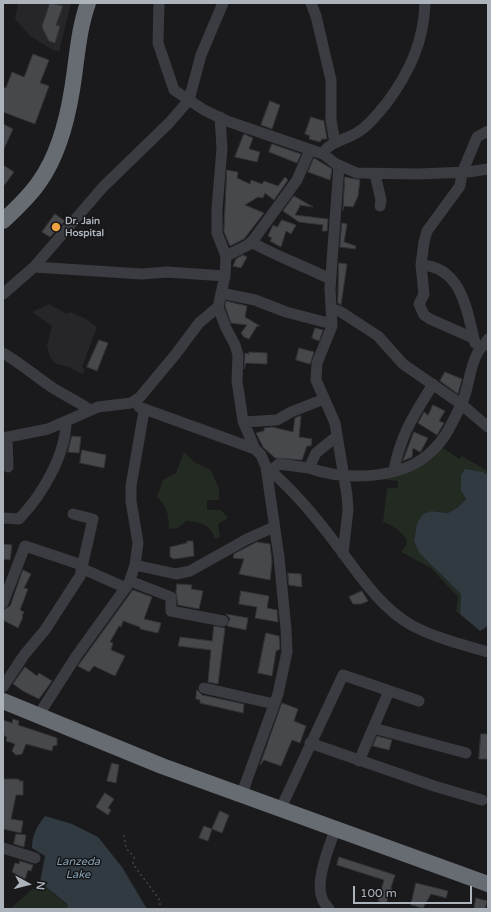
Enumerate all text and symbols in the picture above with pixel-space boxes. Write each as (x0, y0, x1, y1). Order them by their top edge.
place label: Dr. Jain Hospital (65, 215, 104, 238)
marker: Dr. Jain Hospital (50, 221, 62, 233)
water label: Lanzeda Lake (56, 855, 100, 881)
north arrow (8, 864, 48, 904)
scale bar (355, 878, 474, 904)
text: N (33, 880, 47, 891)
text: 100 m (360, 886, 397, 900)

